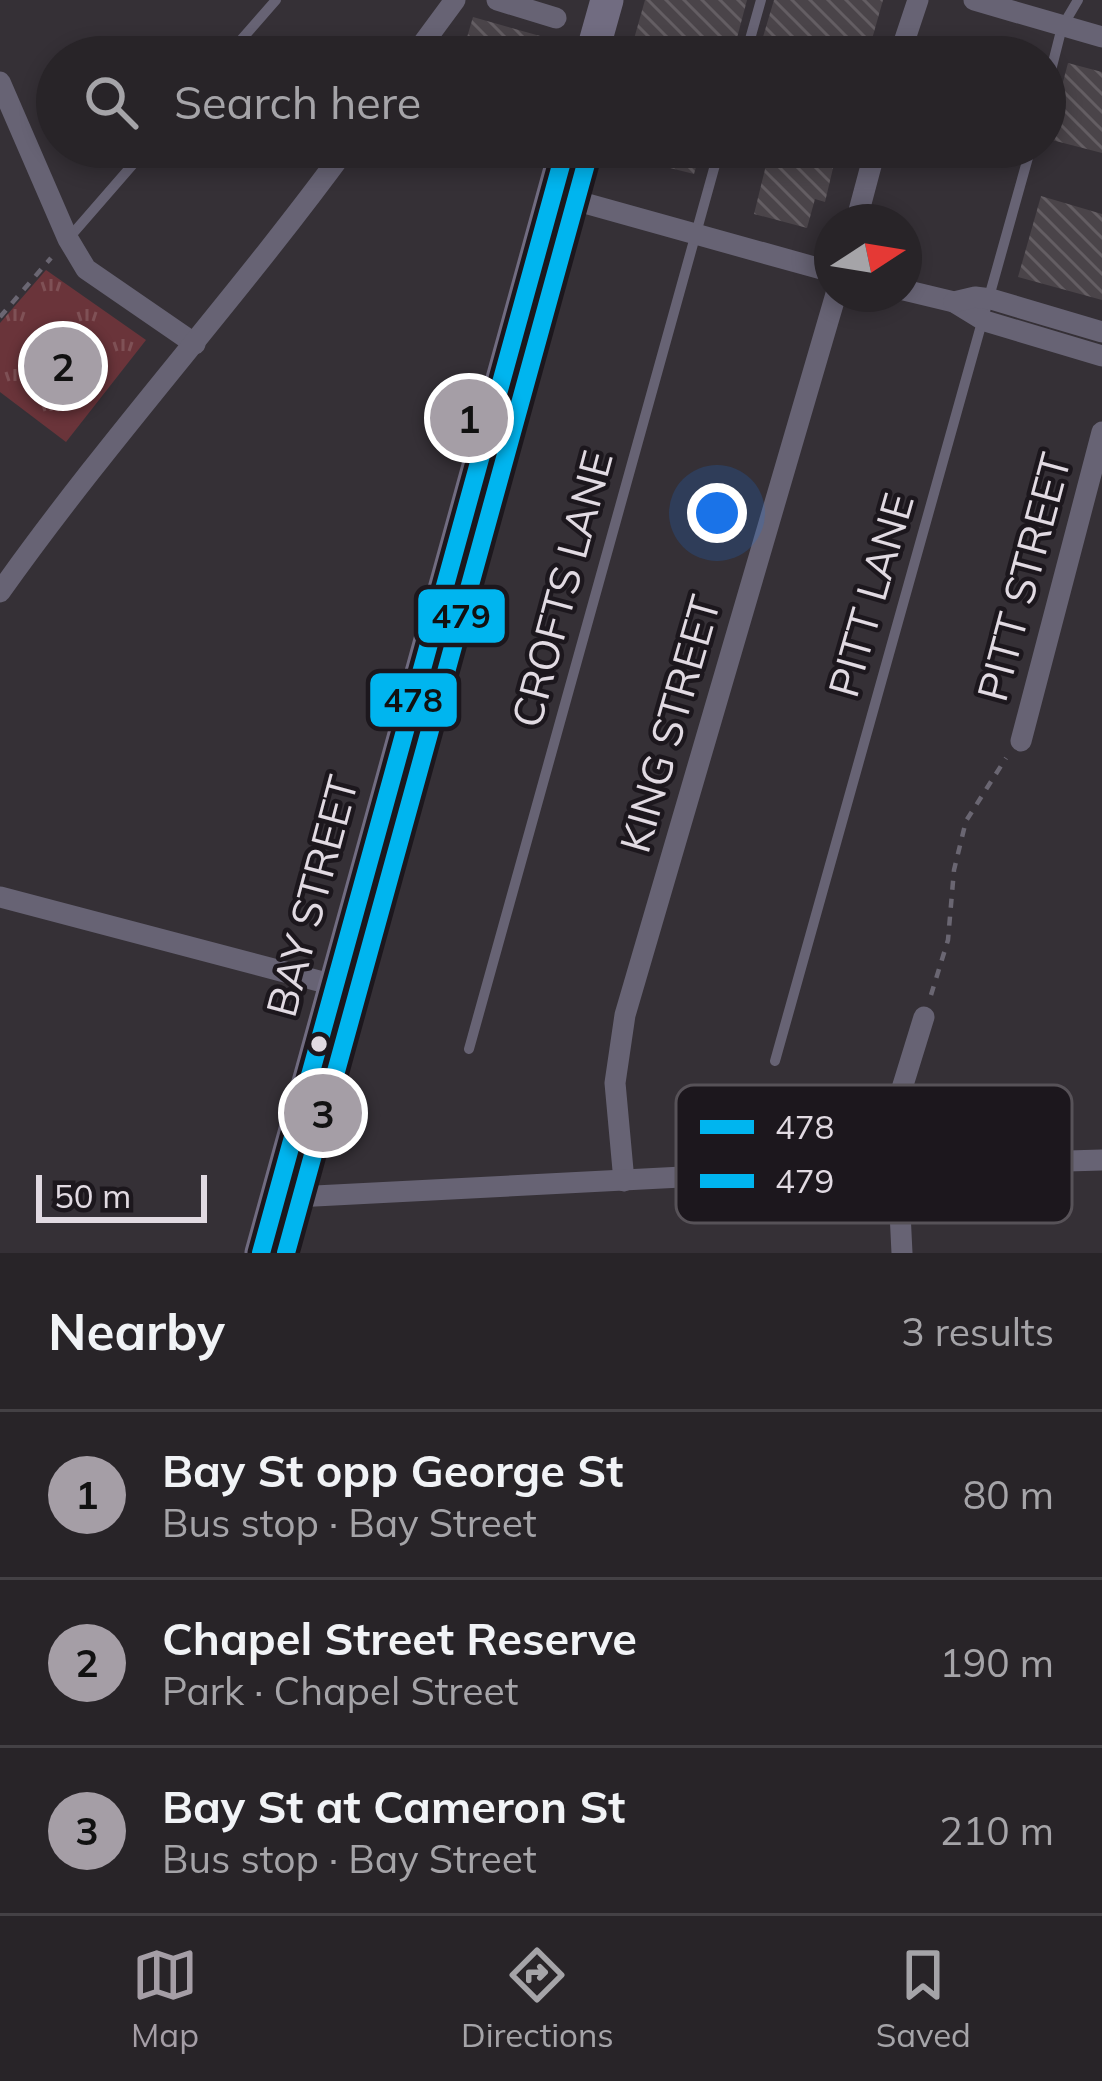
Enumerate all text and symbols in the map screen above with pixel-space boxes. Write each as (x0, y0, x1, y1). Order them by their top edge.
search box (36, 36, 1066, 168)
icon: search (78, 69, 144, 135)
text: Search here (174, 74, 421, 130)
north arrow (814, 204, 922, 312)
pin: 2 (24, 321, 102, 411)
pin: 1 (430, 373, 508, 463)
street label: CROFTS LANE (499, 445, 624, 733)
street label: PITT STREET (965, 447, 1082, 707)
your location (687, 483, 747, 543)
street label: PITT LANE (816, 487, 925, 703)
line badge: 479 (416, 587, 507, 645)
street label: KING STREET (608, 589, 731, 858)
text: 479 (431, 595, 491, 636)
line badge: 478 (368, 671, 459, 729)
text: 478 (383, 679, 443, 720)
street label: BAY STREET (254, 770, 369, 1022)
unlabelled marker (308, 1033, 330, 1055)
pin: 3 (284, 1068, 362, 1158)
legend (676, 1085, 1072, 1223)
text: 478 (775, 1106, 834, 1147)
text: 479 (775, 1160, 834, 1201)
scale bar (36, 1169, 207, 1222)
text: 50 m (54, 1175, 131, 1216)
text: Nearby (48, 1299, 225, 1363)
text: 3 results (901, 1307, 1054, 1356)
text: Bay St opp George St (162, 1442, 623, 1498)
text: 1 (75, 1470, 99, 1519)
text: 80 m (963, 1470, 1054, 1519)
text: Bus stop · Bay Street (162, 1498, 537, 1547)
text: Chapel Street Reserve (162, 1610, 637, 1666)
text: 2 (75, 1638, 99, 1687)
text: 190 m (939, 1638, 1054, 1687)
text: Park · Chapel Street (162, 1666, 518, 1715)
text: Bay St at Cameron St (162, 1778, 625, 1834)
text: 3 (75, 1806, 99, 1855)
text: 210 m (939, 1806, 1054, 1855)
text: Bus stop · Bay Street (162, 1834, 537, 1883)
tab: Map (131, 1942, 199, 2055)
tab: Directions (461, 1942, 614, 2055)
tab: Saved (876, 1942, 971, 2055)

